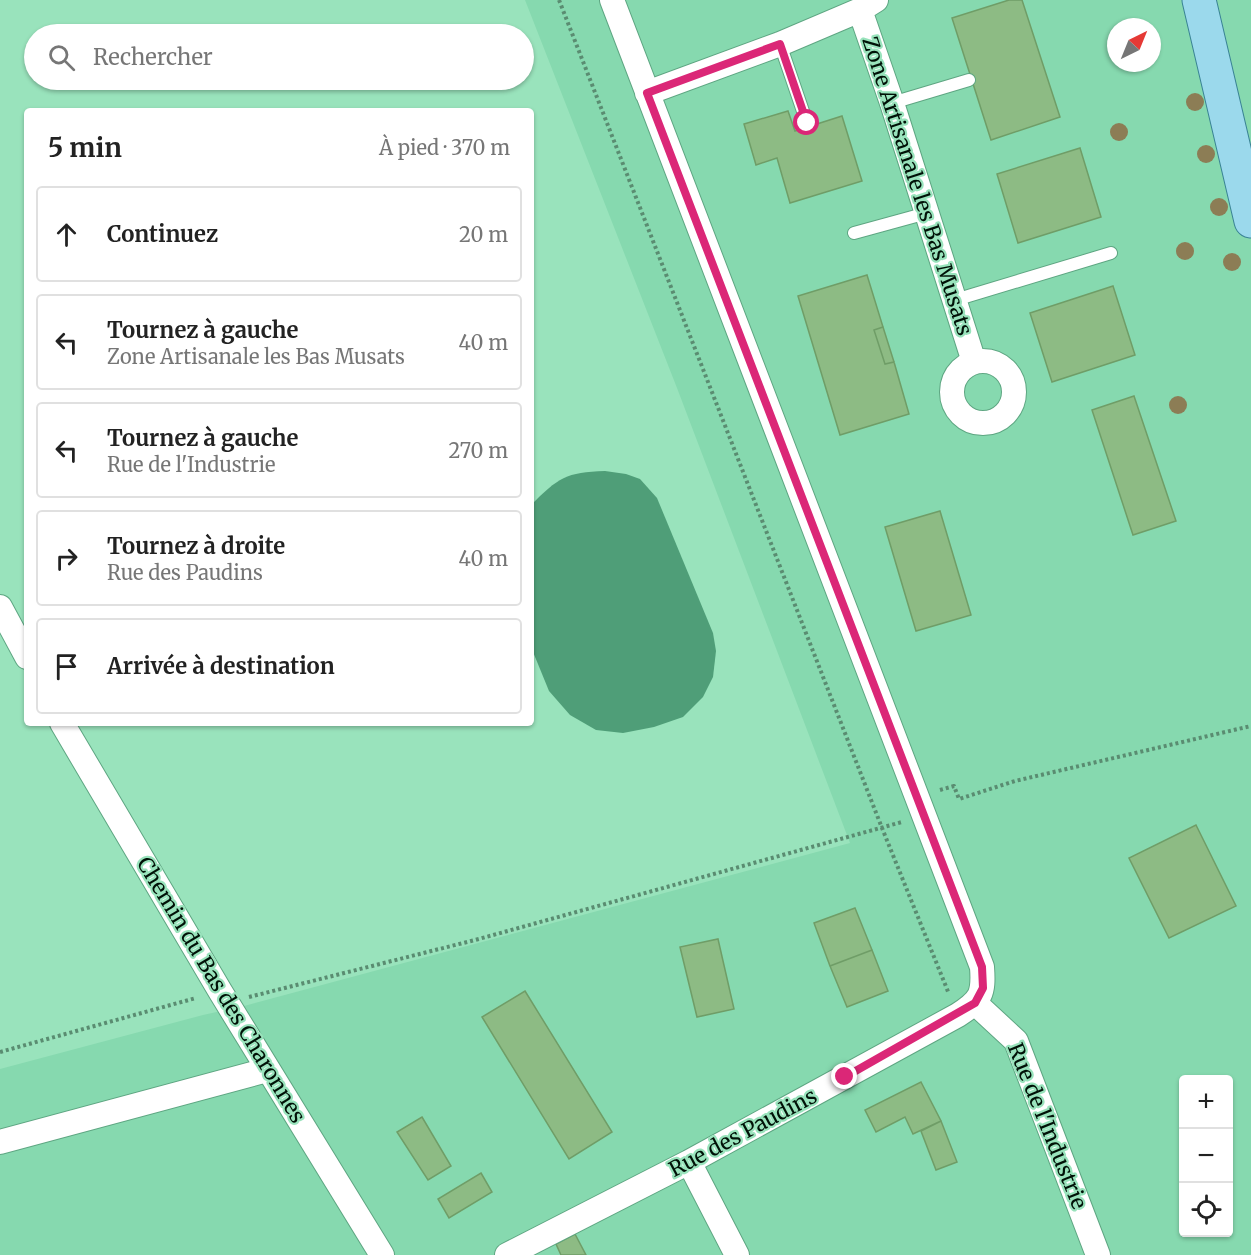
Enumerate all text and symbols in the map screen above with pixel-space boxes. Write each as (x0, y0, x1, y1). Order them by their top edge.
north arrow (1107, 18, 1161, 72)
search box (24, 24, 534, 90)
street label: Zone Artisanale les Bas Musats (856, 33, 979, 339)
icon: search (45, 41, 78, 74)
text: Rechercher (93, 43, 213, 71)
route start (793, 109, 819, 135)
text: 5 min (48, 131, 122, 164)
text: À pied · 370 m (379, 135, 510, 160)
icon: ahead (50, 218, 83, 251)
text: Continuez (107, 220, 218, 248)
text: 20 m (459, 222, 508, 247)
text: Tournez à gauche (107, 316, 298, 344)
icon: left (50, 326, 83, 359)
text: 40 m (458, 330, 508, 355)
text: Zone Artisanale les Bas Musats (107, 344, 405, 369)
text: Tournez à gauche (107, 424, 298, 452)
icon: left (50, 434, 83, 467)
text: 270 m (448, 438, 508, 463)
text: Rue de l'Industrie (107, 452, 275, 477)
text: Tournez à droite (107, 532, 285, 560)
icon: right (50, 542, 83, 575)
text: 40 m (458, 546, 508, 571)
text: Rue des Paudins (107, 560, 263, 585)
icon: arrive (50, 650, 83, 683)
text: Arrivée à destination (107, 652, 335, 680)
street label: Chemin du Bas des Charonnes (131, 852, 312, 1128)
street label: Rue de l'Industrie (1002, 1039, 1093, 1213)
route end (831, 1063, 857, 1089)
map controls (1179, 1075, 1233, 1237)
button: + (1179, 1075, 1233, 1129)
street label: Rue des Paudins (664, 1082, 821, 1183)
button: − (1179, 1129, 1233, 1183)
button: locate (1179, 1183, 1233, 1237)

